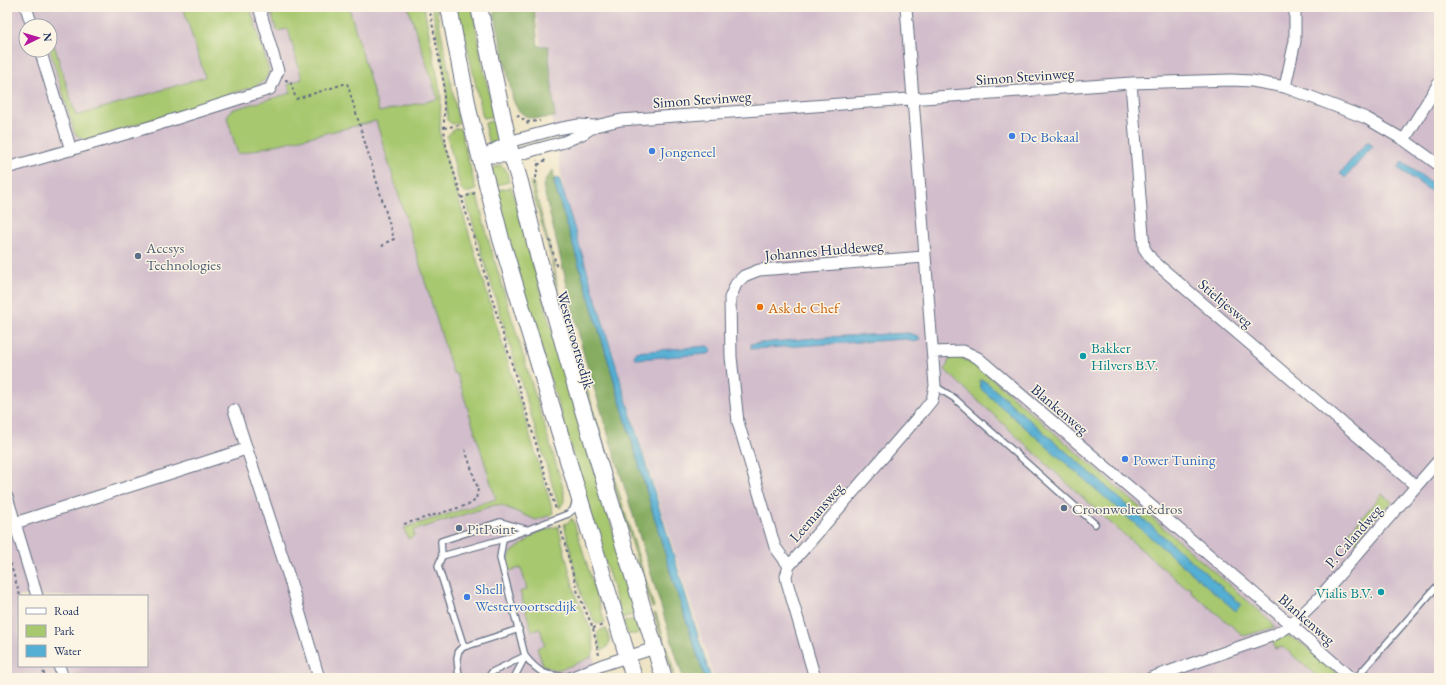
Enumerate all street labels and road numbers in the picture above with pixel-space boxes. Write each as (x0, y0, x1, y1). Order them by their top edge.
street label: Simon Stevinweg (975, 63, 1075, 89)
street label: Simon Stevinweg (652, 86, 752, 112)
street label: Johannes Huddeweg (762, 235, 885, 265)
street label: Stieltjesweg (1195, 275, 1258, 332)
street label: Westervoortsedijk (553, 289, 599, 392)
street label: Blankenweg (1027, 380, 1093, 439)
street label: Leemansweg (785, 478, 847, 546)
street label: P. Calandweg (1320, 500, 1386, 572)
street label: Blankenweg (1275, 589, 1340, 649)

